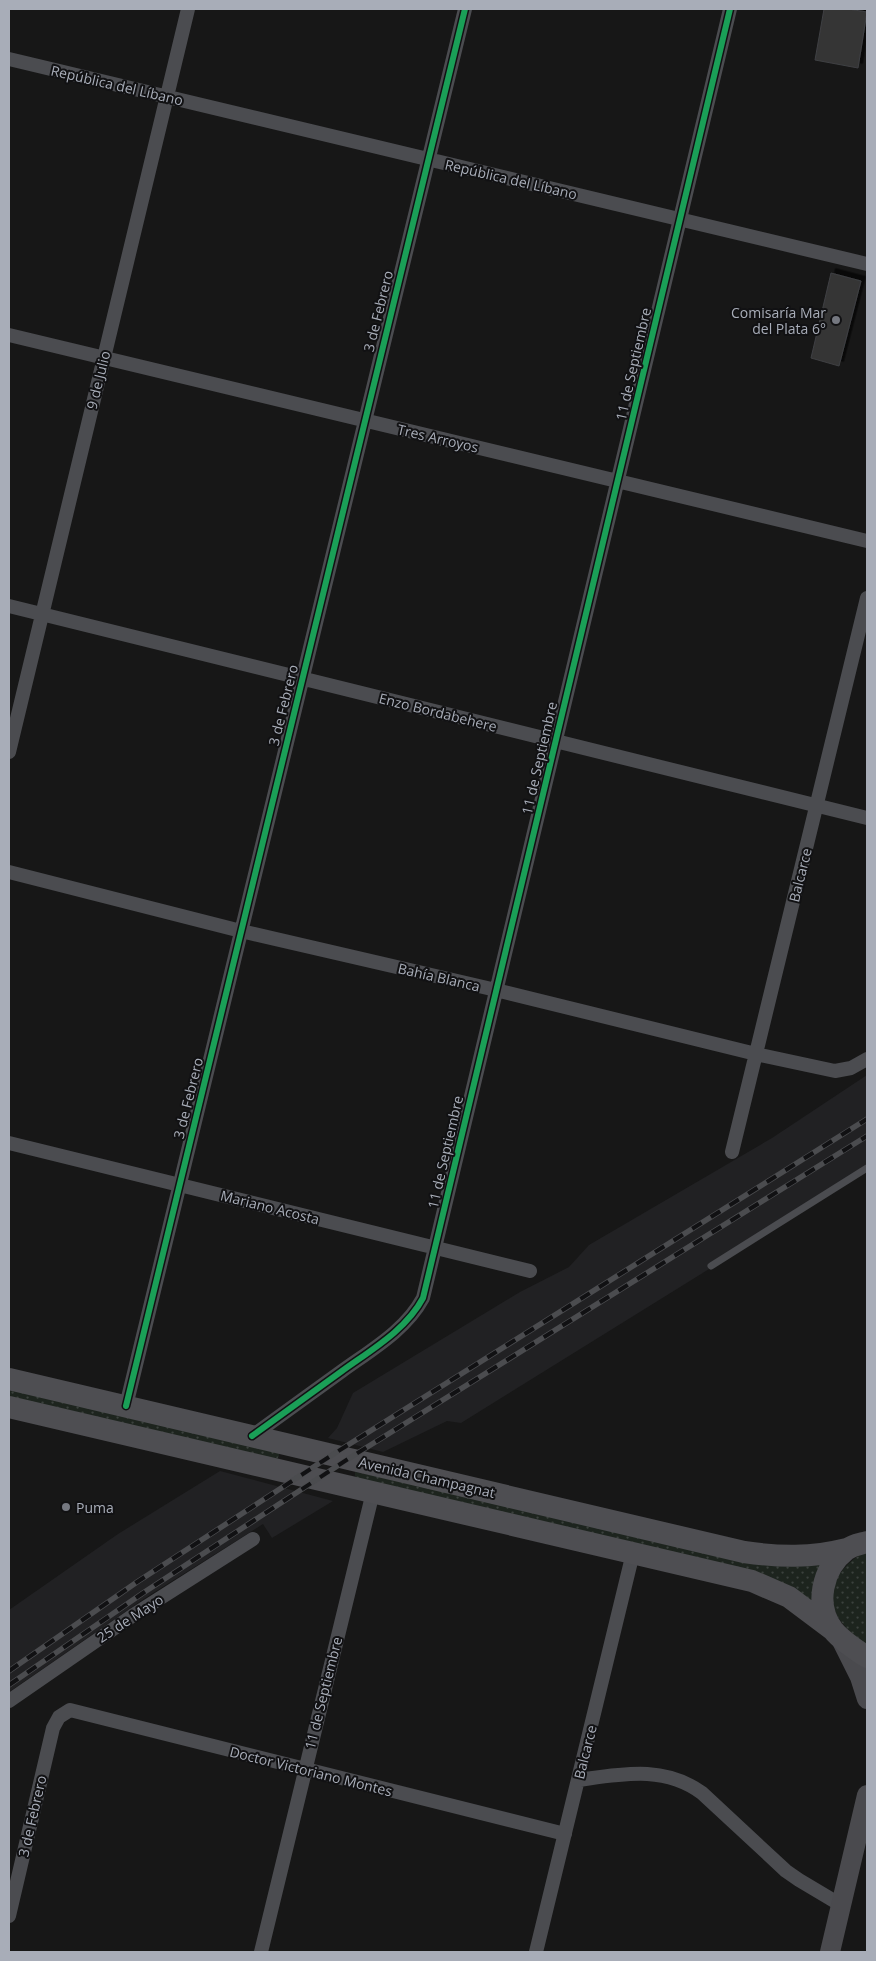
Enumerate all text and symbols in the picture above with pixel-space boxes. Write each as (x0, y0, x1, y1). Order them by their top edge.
street label: República del Líbano (49, 61, 185, 109)
street label: República del Líbano (443, 155, 579, 203)
street label: 3 de Febrero (359, 268, 397, 354)
place label: Comisaría Mar del Plata 6° (731, 303, 826, 338)
street label: 11 de Septiembre (611, 306, 655, 422)
marker: Comisaría Mar del Plata 6° (830, 314, 842, 326)
street label: 9 de Julio (82, 349, 114, 411)
street label: Tres Arroyos (396, 419, 481, 457)
street label: 3 de Febrero (264, 662, 302, 748)
street label: Enzo Bordabehere (377, 688, 499, 736)
street label: 11 de Septiembre (517, 700, 561, 816)
street label: Balcarce (784, 846, 816, 904)
street label: Bahía Blanca (396, 958, 482, 996)
street label: 3 de Febrero (169, 1055, 207, 1141)
street label: 11 de Septiembre (423, 1094, 467, 1210)
street label: Mariano Acosta (218, 1186, 322, 1228)
street label: Avenida Champagnat (357, 1452, 497, 1502)
place label: Puma (76, 1498, 114, 1517)
marker: Puma (60, 1501, 72, 1513)
street label: 25 de Mayo (93, 1589, 167, 1647)
street label: 11 de Septiembre (300, 1635, 346, 1751)
street label: Balcarce (569, 1723, 601, 1781)
street label: Doctor Victoriano Montes (228, 1742, 395, 1800)
street label: 3 de Febrero (13, 1773, 51, 1859)

